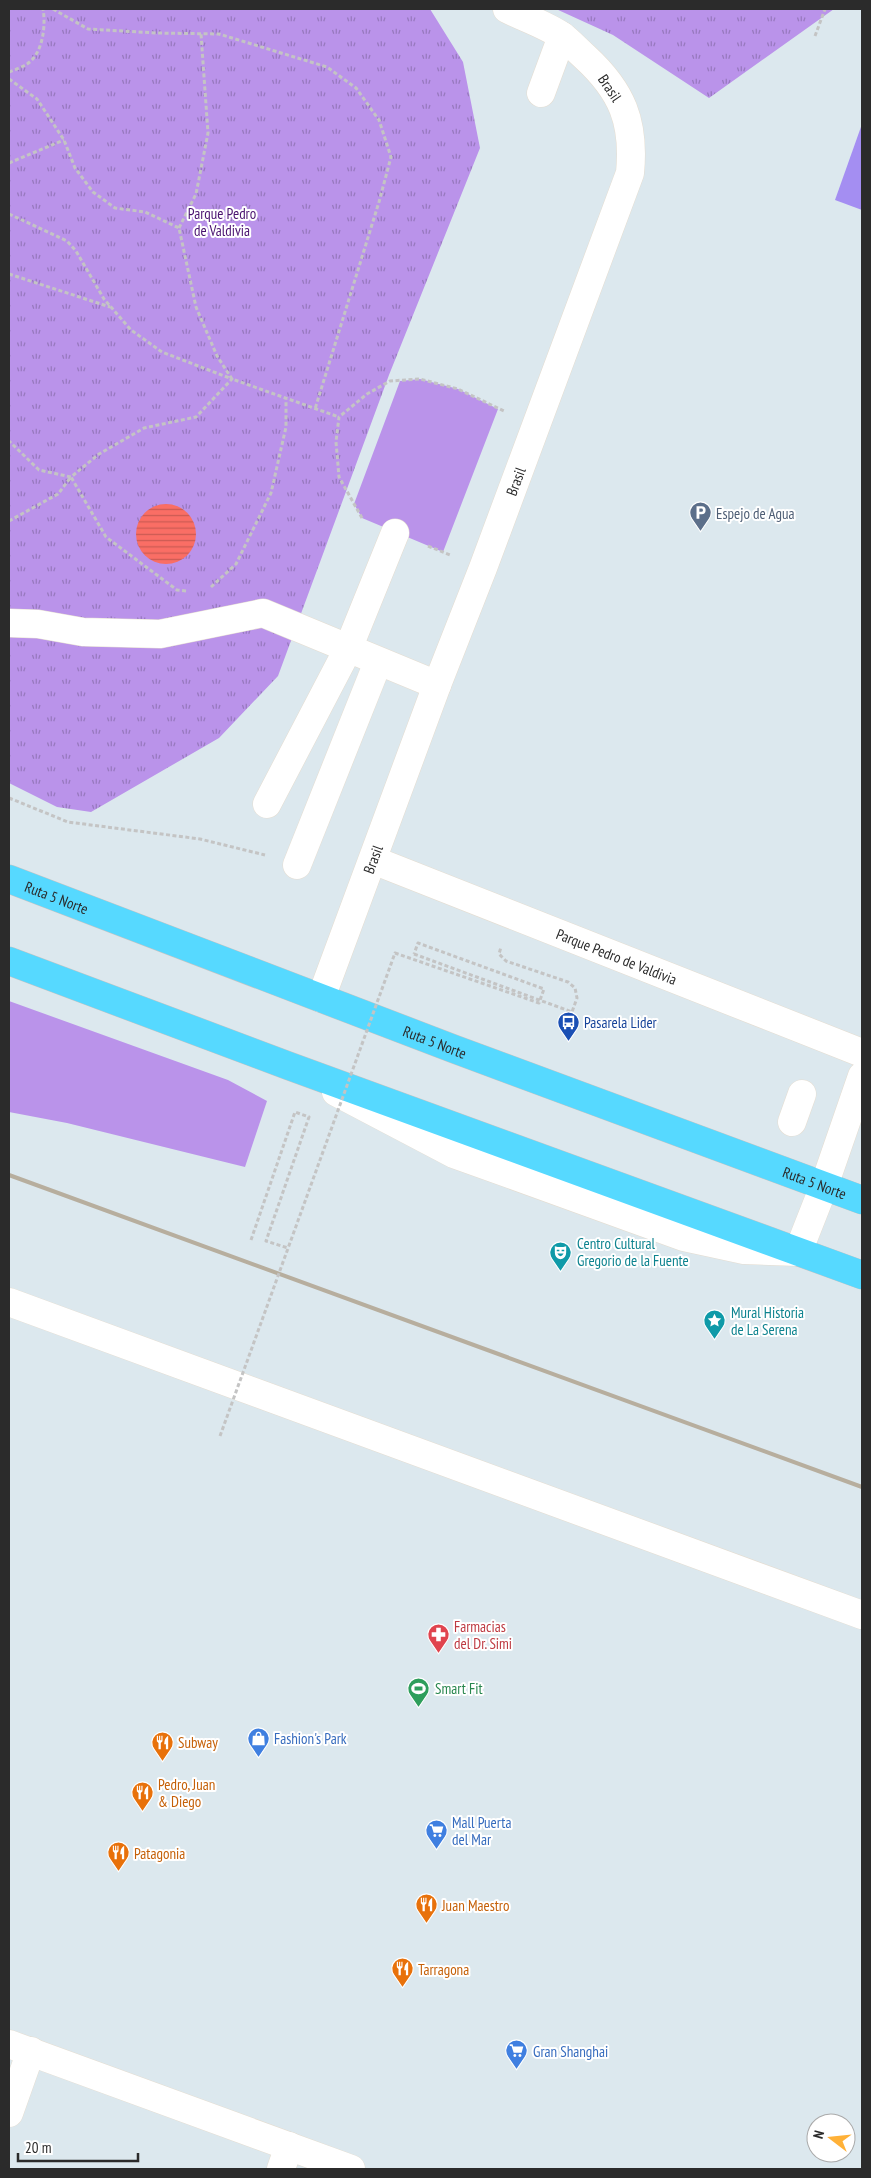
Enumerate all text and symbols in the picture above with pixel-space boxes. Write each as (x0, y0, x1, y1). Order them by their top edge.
street label: Brasil (594, 71, 626, 106)
park label: Parque Pedro de Valdivia (188, 204, 256, 240)
street label: Brasil (501, 464, 529, 498)
parking icon: Espejo de Agua (688, 501, 712, 532)
place label: Espejo de Agua (716, 504, 795, 523)
street label: Brasil (358, 842, 387, 876)
street label: Ruta 5 Norte (22, 876, 91, 918)
street label: Parque Pedro de Valdivia (554, 924, 680, 989)
bus stop icon: Pasarela Lider (556, 1010, 580, 1041)
place label: Pasarela Lider (584, 1013, 658, 1032)
street label: Ruta 5 Norte (401, 1021, 469, 1062)
street label: Ruta 5 Norte (780, 1162, 849, 1203)
place label: Centro Cultural Gregorio de la Fuente (577, 1234, 689, 1270)
theatre icon: Centro Cultural Gregorio de la Fuente (549, 1240, 573, 1271)
place label: Mural Historia de La Serena (731, 1303, 804, 1339)
place icon: Mural Historia de La Serena (703, 1309, 727, 1340)
place label: Farmacias del Dr. Simi (454, 1617, 512, 1653)
pharmacy icon: Farmacias del Dr. Simi (426, 1623, 450, 1654)
sports icon: Smart Fit (407, 1676, 431, 1707)
place label: Smart Fit (435, 1679, 483, 1698)
shop icon: Fashion's Park (246, 1726, 270, 1757)
place label: Fashion's Park (274, 1729, 347, 1748)
restaurant icon: Subway (150, 1730, 174, 1761)
place label: Subway (178, 1733, 218, 1752)
place label: Pedro, Juan & Diego (158, 1775, 215, 1811)
restaurant icon: Pedro, Juan & Diego (130, 1781, 154, 1812)
place label: Mall Puerta del Mar (452, 1813, 511, 1849)
supermarket icon: Mall Puerta del Mar (424, 1819, 448, 1850)
restaurant icon: Patagonia (106, 1841, 130, 1872)
place label: Patagonia (134, 1844, 185, 1863)
restaurant icon: Juan Maestro (414, 1893, 438, 1924)
place label: Juan Maestro (441, 1896, 509, 1915)
restaurant icon: Tarragona (390, 1957, 414, 1988)
place label: Tarragona (418, 1960, 469, 1979)
supermarket icon: Gran Shanghai (505, 2039, 529, 2070)
place label: Gran Shanghai (533, 2042, 608, 2061)
north arrow (806, 2113, 856, 2163)
text: N (809, 2128, 828, 2141)
scale bar (18, 2130, 138, 2162)
text: 20 m (25, 2138, 51, 2157)

